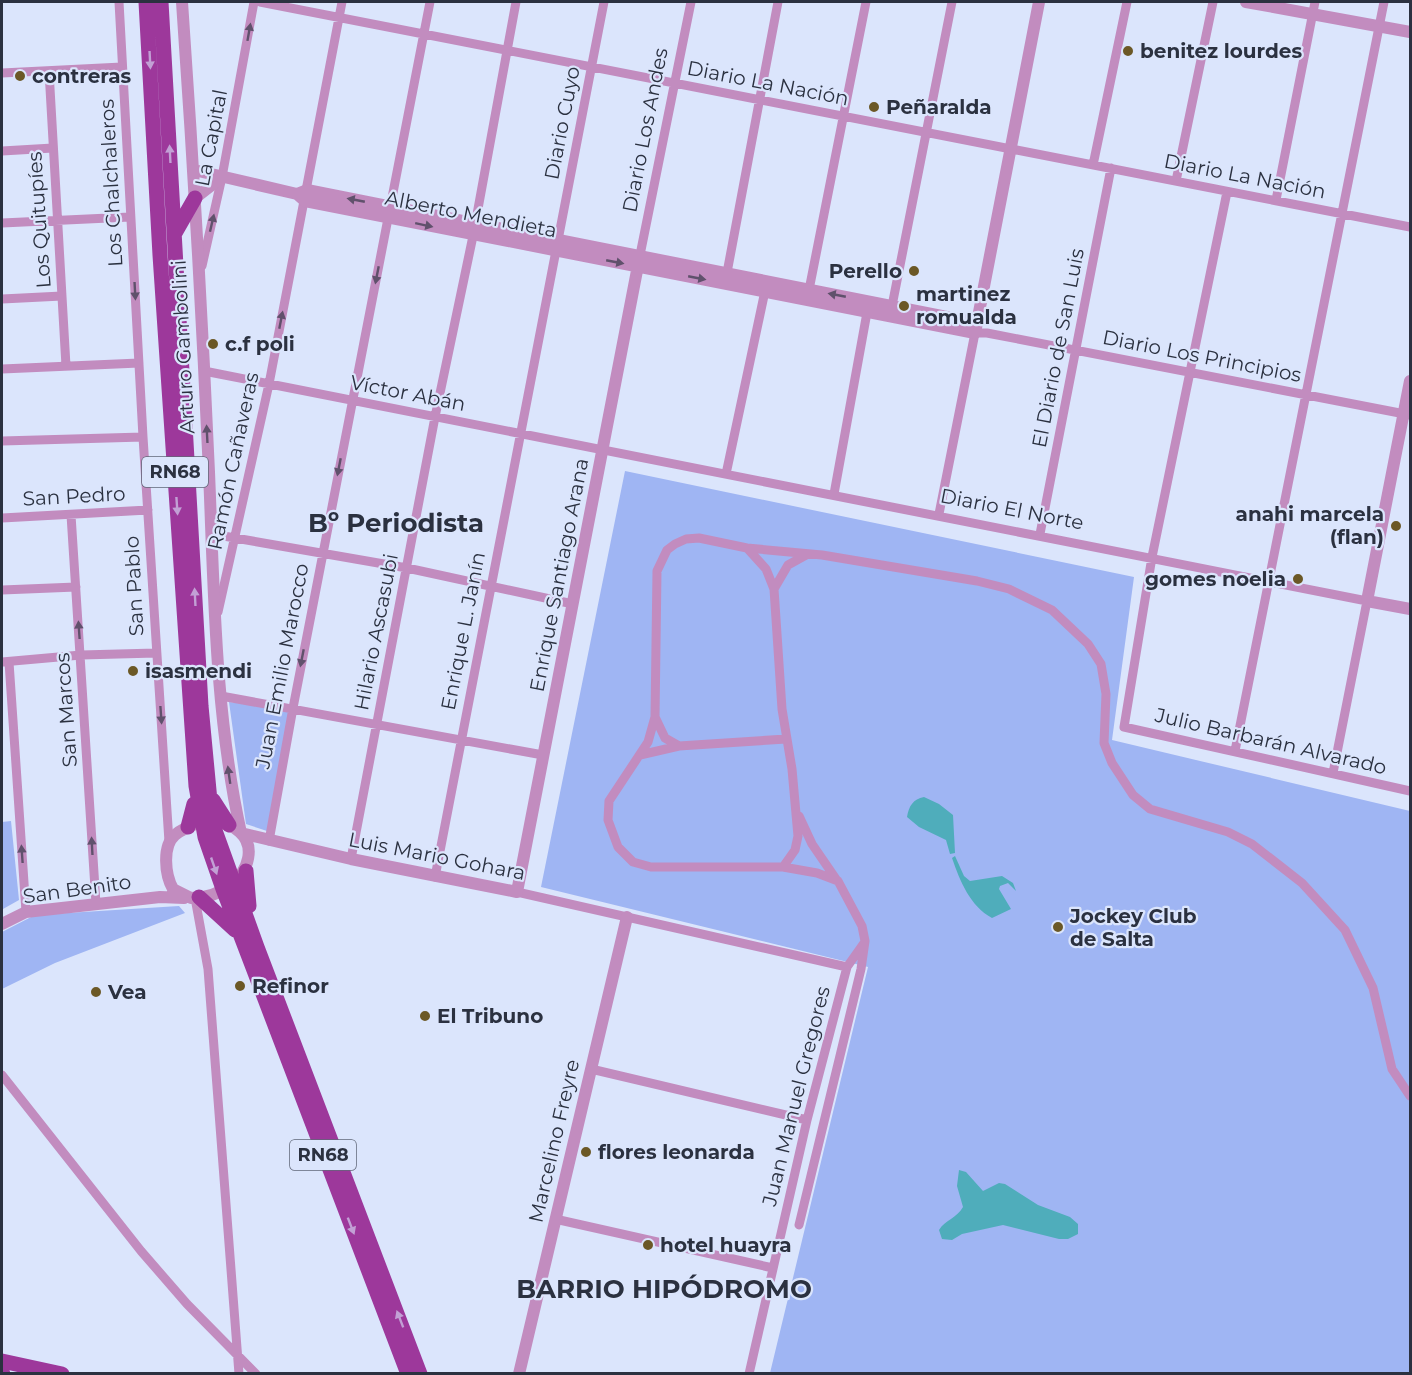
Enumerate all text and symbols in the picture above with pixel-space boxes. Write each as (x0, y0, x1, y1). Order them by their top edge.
one-way arrow (245, 22, 254, 41)
place label: benitez lourdes (1140, 39, 1302, 63)
marker: benitez lourdes (1121, 44, 1135, 58)
street label: Diario Los Andes (617, 45, 673, 214)
one-way arrow (145, 50, 154, 69)
street label: Diario La Nación (685, 56, 851, 110)
place label: contreras (32, 64, 132, 88)
street label: Diario Cuyo (539, 64, 585, 182)
marker: contreras (13, 69, 27, 83)
street label: La Capital (190, 87, 232, 189)
place label: Peñaralda (886, 95, 992, 119)
street label: Los Chalchaleros (95, 98, 127, 268)
marker: Peñaralda (867, 100, 881, 114)
one-way arrow (166, 144, 175, 163)
street label: Diario La Nación (1162, 149, 1328, 203)
street label: Los Quitupíes (22, 151, 56, 289)
street label: Alberto Mendieta (383, 186, 559, 242)
one-way arrow (346, 195, 365, 204)
one-way arrow (207, 214, 217, 233)
one-way arrow (415, 221, 433, 231)
street label: El Diario de San Luis (1027, 246, 1089, 450)
one-way arrow (606, 258, 625, 267)
street label: Arturo Gambolini (166, 259, 200, 435)
place label: Perello (829, 259, 902, 283)
marker: Perello (907, 264, 921, 278)
one-way arrow (372, 266, 381, 285)
one-way arrow (688, 274, 707, 283)
one-way arrow (130, 281, 139, 300)
place label: martinez romualda (916, 282, 1017, 329)
one-way arrow (828, 290, 847, 299)
marker: martinez romualda (897, 299, 911, 313)
one-way arrow (277, 310, 286, 329)
street label: Diario Los Principios (1100, 325, 1304, 387)
place label: c.f poli (225, 332, 295, 356)
marker: c.f poli (206, 337, 220, 351)
street label: Ramón Cañaveras (202, 370, 264, 552)
street label: Víctor Abán (348, 370, 468, 416)
one-way arrow (203, 424, 212, 443)
street label: Enrique Santiago Arana (525, 456, 593, 694)
road number: RN68 (142, 457, 208, 487)
one-way arrow (334, 457, 343, 476)
street label: San Pedro (22, 481, 126, 511)
street label: Diario El Norte (938, 483, 1086, 535)
one-way arrow (172, 497, 182, 516)
place label: anahi marcela (flan) (1236, 502, 1384, 549)
district label: Bº Periodista (308, 507, 484, 539)
marker: anahi marcela (flan) (1389, 519, 1403, 533)
street label: San Pablo (119, 535, 149, 637)
street label: Enrique L. Janín (436, 550, 490, 712)
street label: Hilario Ascasubi (349, 552, 403, 712)
street label: Juan Emilio Marocco (250, 561, 314, 772)
place label: gomes noelia (1145, 567, 1286, 591)
marker: gomes noelia (1291, 572, 1305, 586)
one-way arrow (191, 587, 200, 606)
one-way arrow (74, 620, 83, 639)
one-way arrow (297, 649, 306, 668)
street label: San Marcos (50, 652, 82, 768)
place label: isasmendi (145, 659, 252, 683)
marker: isasmendi (126, 664, 140, 678)
street label: Julio Barbarán Alvarado (1152, 702, 1389, 779)
one-way arrow (156, 706, 165, 725)
one-way arrow (224, 766, 233, 785)
street label: Luis Mario Gohara (347, 827, 527, 885)
one-way arrow (88, 836, 97, 855)
one-way arrow (17, 844, 27, 863)
one-way arrow (210, 857, 220, 875)
street label: San Benito (21, 870, 133, 908)
place label: Jockey Club de Salta (1069, 904, 1197, 951)
marker: Jockey Club de Salta (1051, 920, 1065, 934)
place label: Refinor (252, 974, 329, 998)
marker: Refinor (233, 979, 247, 993)
place label: Vea (107, 980, 146, 1004)
street label: Juan Manuel Gregores (757, 983, 835, 1209)
marker: Vea (89, 985, 103, 999)
place label: El Tribuno (437, 1004, 543, 1028)
marker: El Tribuno (418, 1009, 432, 1023)
street label: Marcelino Freyre (524, 1057, 584, 1225)
road number: RN68 (290, 1140, 356, 1170)
place label: flores leonarda (598, 1140, 755, 1164)
marker: flores leonarda (579, 1145, 593, 1159)
one-way arrow (346, 1217, 356, 1235)
place label: hotel huayra (660, 1233, 792, 1257)
marker: hotel huayra (641, 1238, 655, 1252)
district label: BARRIO HIPÓDROMO (516, 1273, 812, 1305)
one-way arrow (394, 1310, 404, 1328)

